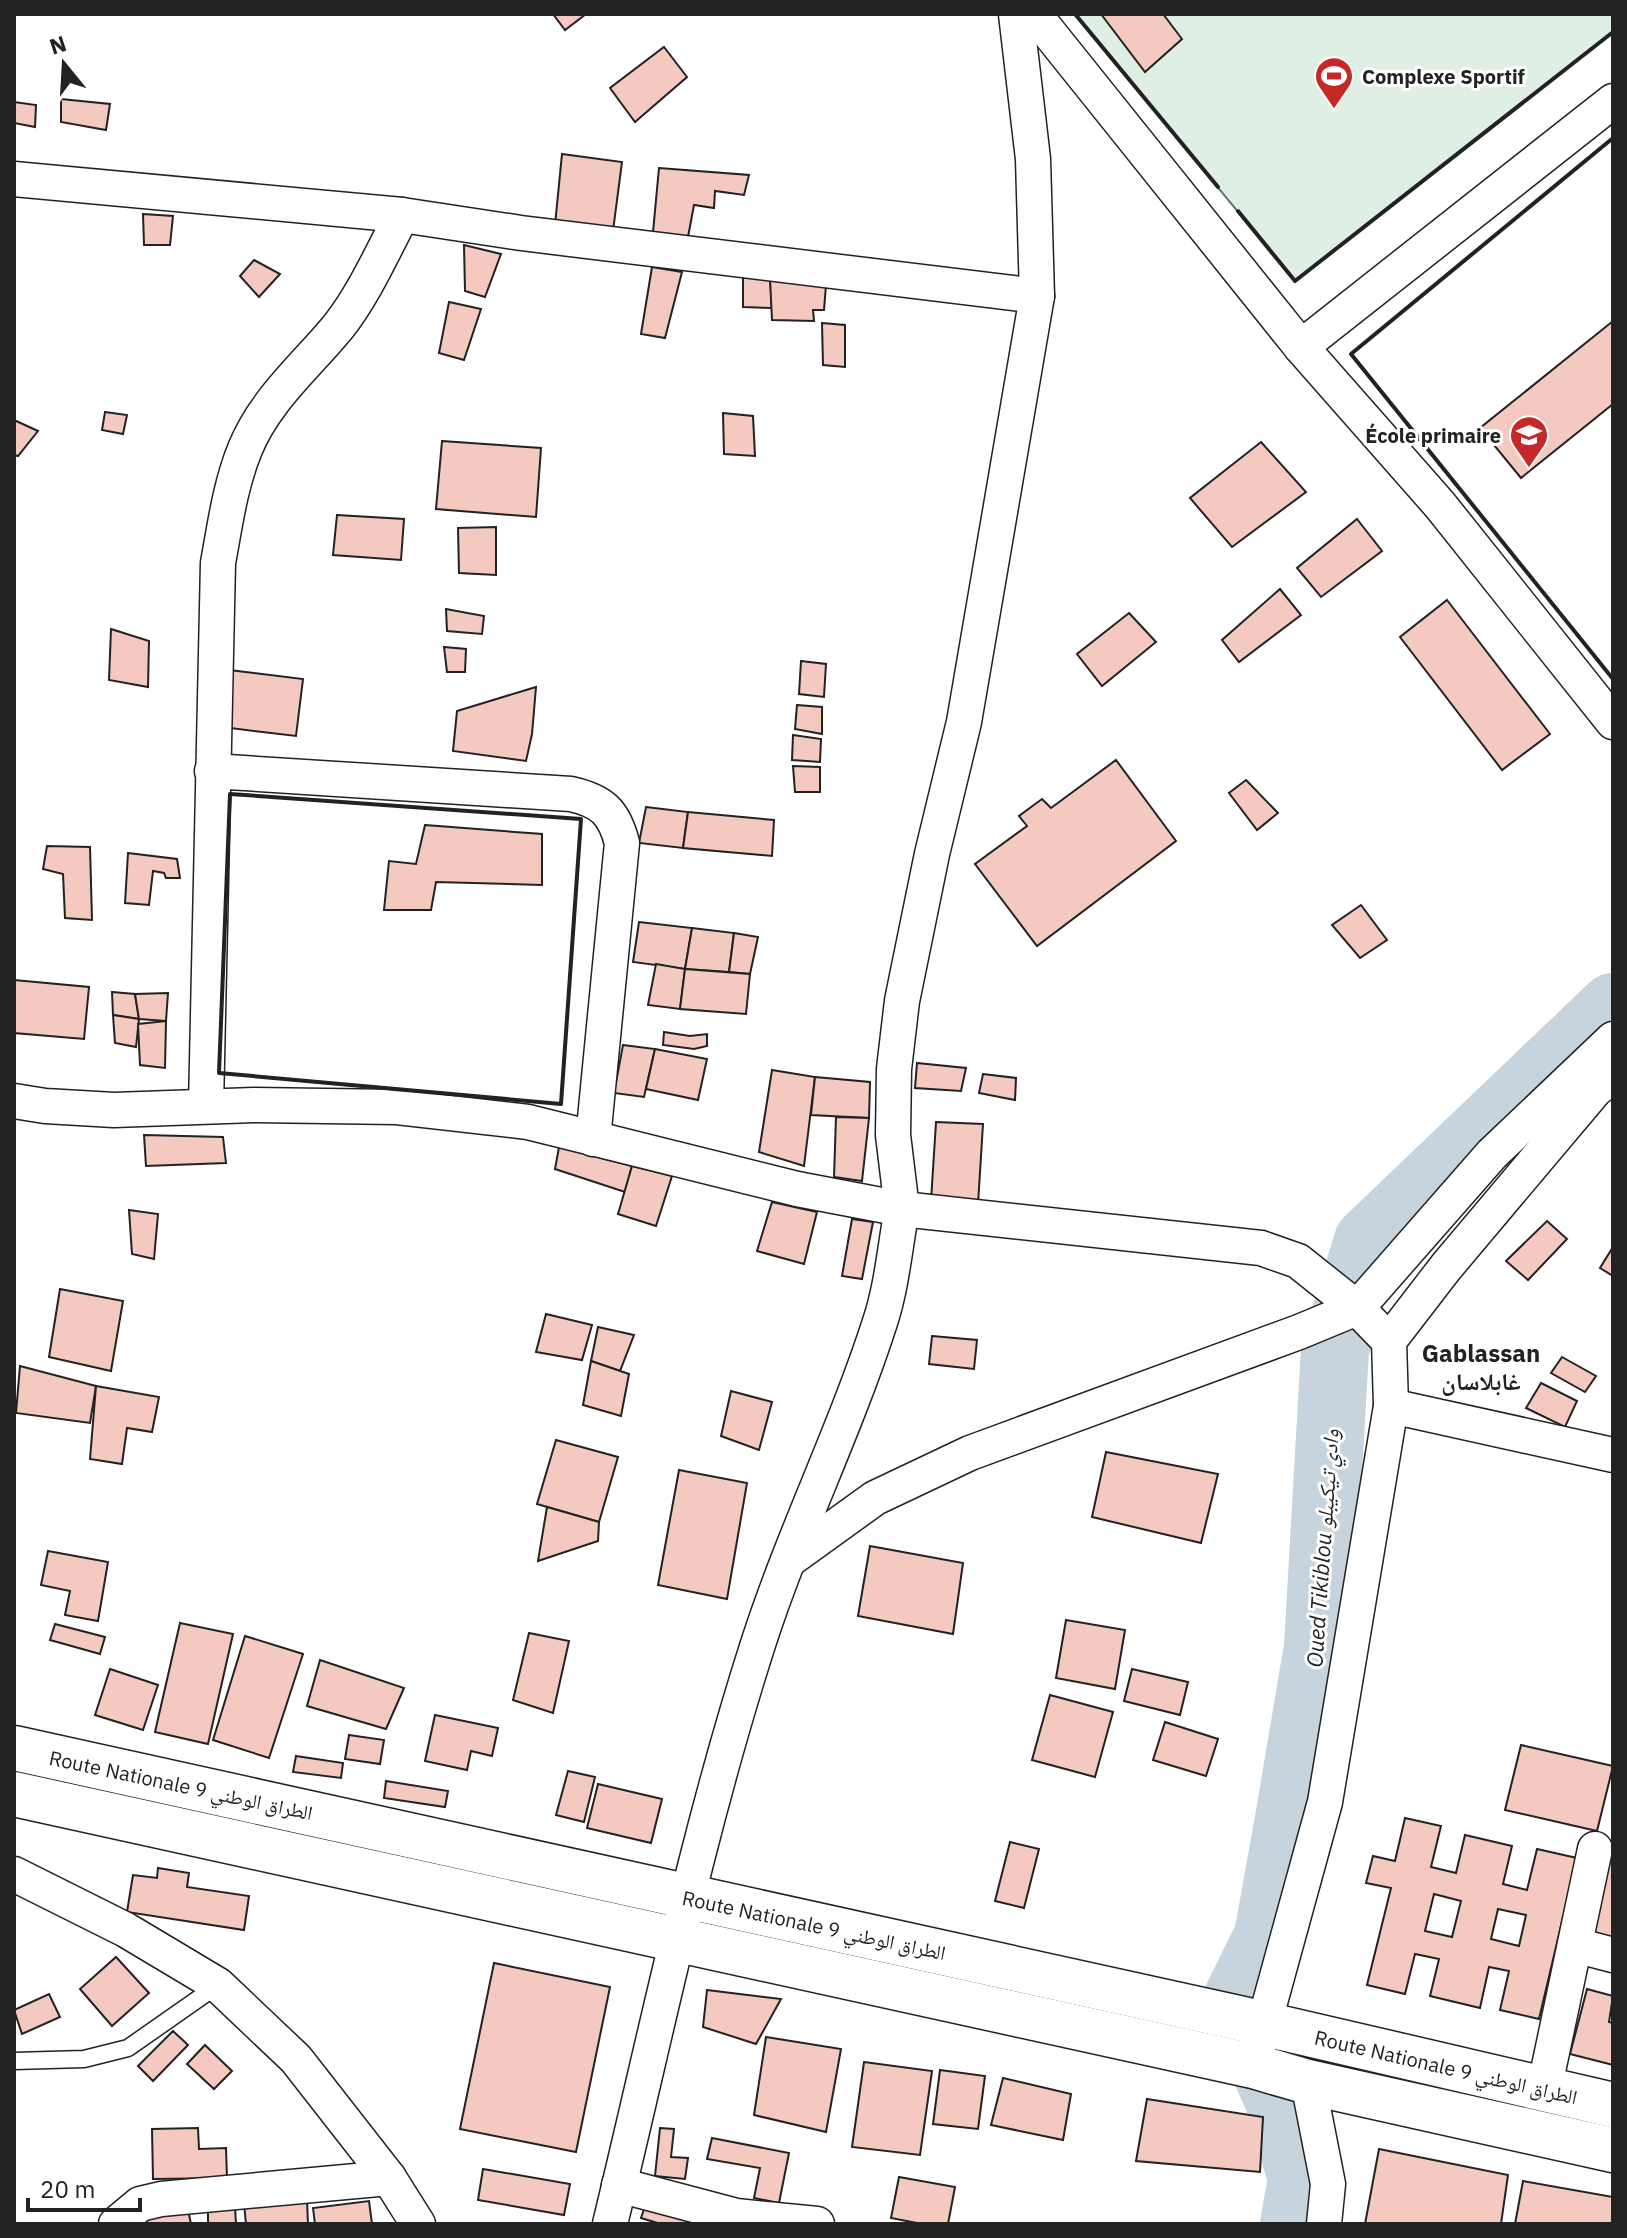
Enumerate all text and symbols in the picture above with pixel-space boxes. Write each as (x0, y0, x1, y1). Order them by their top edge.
north arrow (24, 24, 104, 104)
text: N (46, 28, 70, 61)
sports icon: Complexe Sportif (1313, 55, 1355, 110)
place label: Complexe Sportif (1362, 63, 1525, 90)
school or university icon: École primaire (1508, 414, 1550, 469)
place label: École primaire (1365, 422, 1501, 449)
district label: Gablassan غابلاسان (1422, 1337, 1540, 1397)
water label: Oued Tikiblou وادي تيكيبلو (1299, 1428, 1348, 1668)
street label: Route Nationale الطراق الوطني 9 (46, 1744, 315, 1829)
street label: Route Nationale الطراق الوطني 9 (679, 1884, 948, 1969)
street label: Route Nationale الطراق الوطني 9 (1311, 2024, 1580, 2113)
scale bar (28, 2162, 140, 2212)
text: 20 m (40, 2173, 95, 2205)

